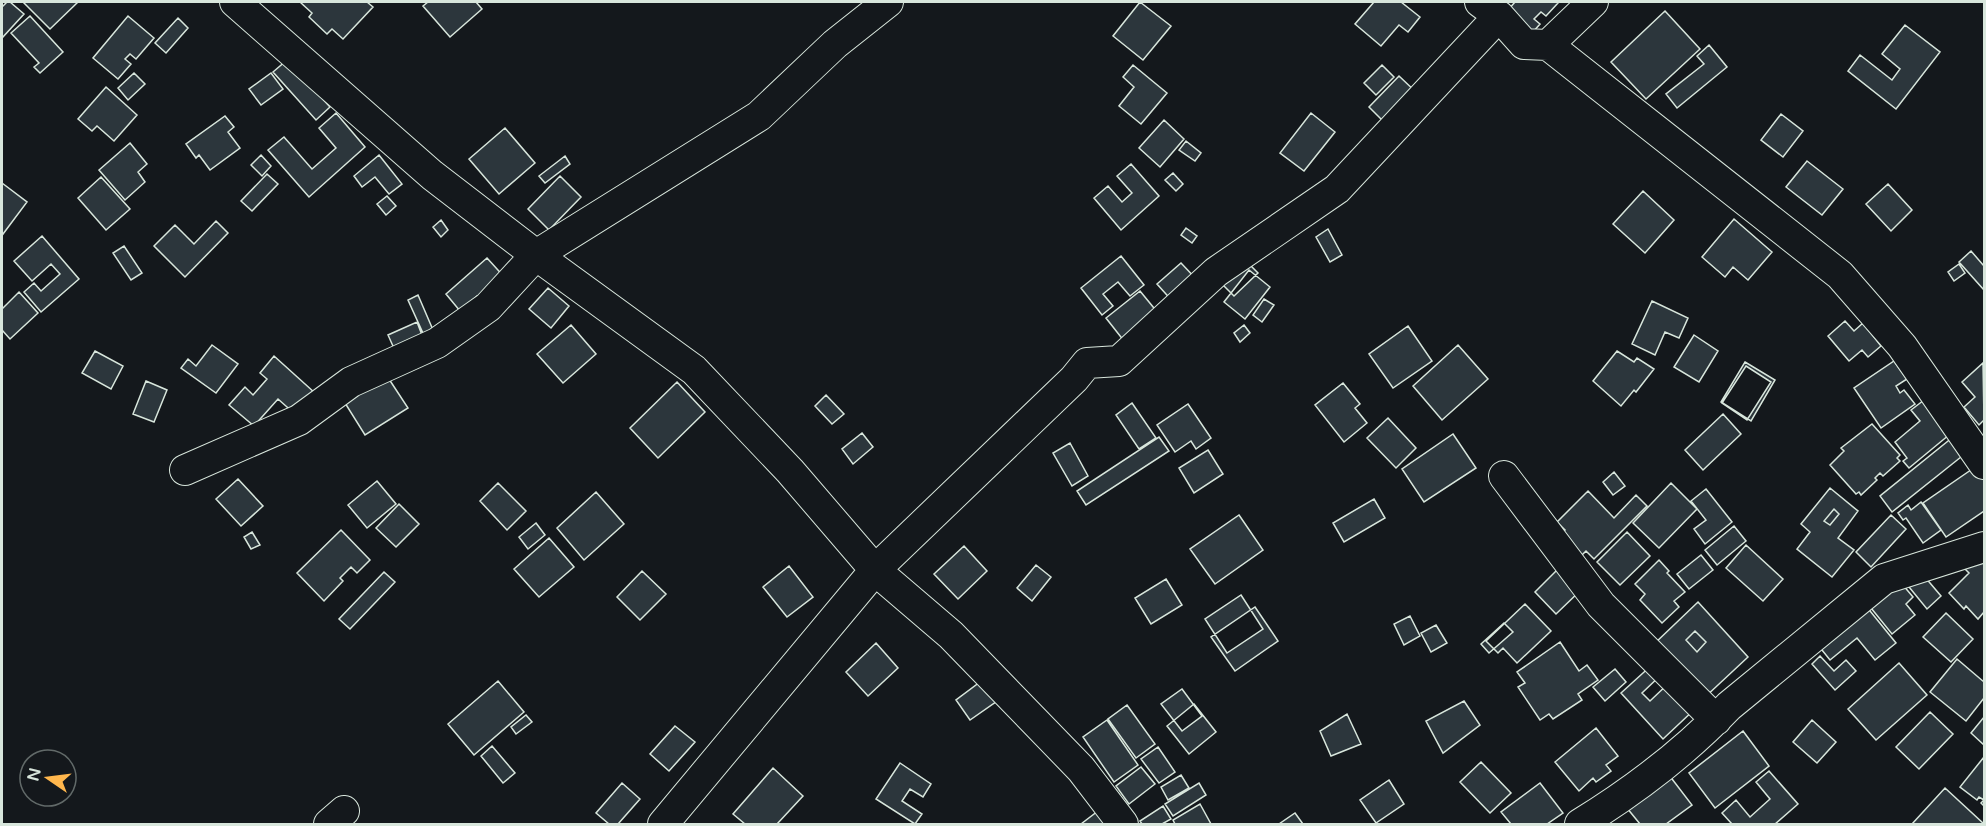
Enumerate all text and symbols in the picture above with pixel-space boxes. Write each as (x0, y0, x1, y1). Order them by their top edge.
north arrow (18, 748, 78, 808)
text: N (23, 766, 46, 783)

